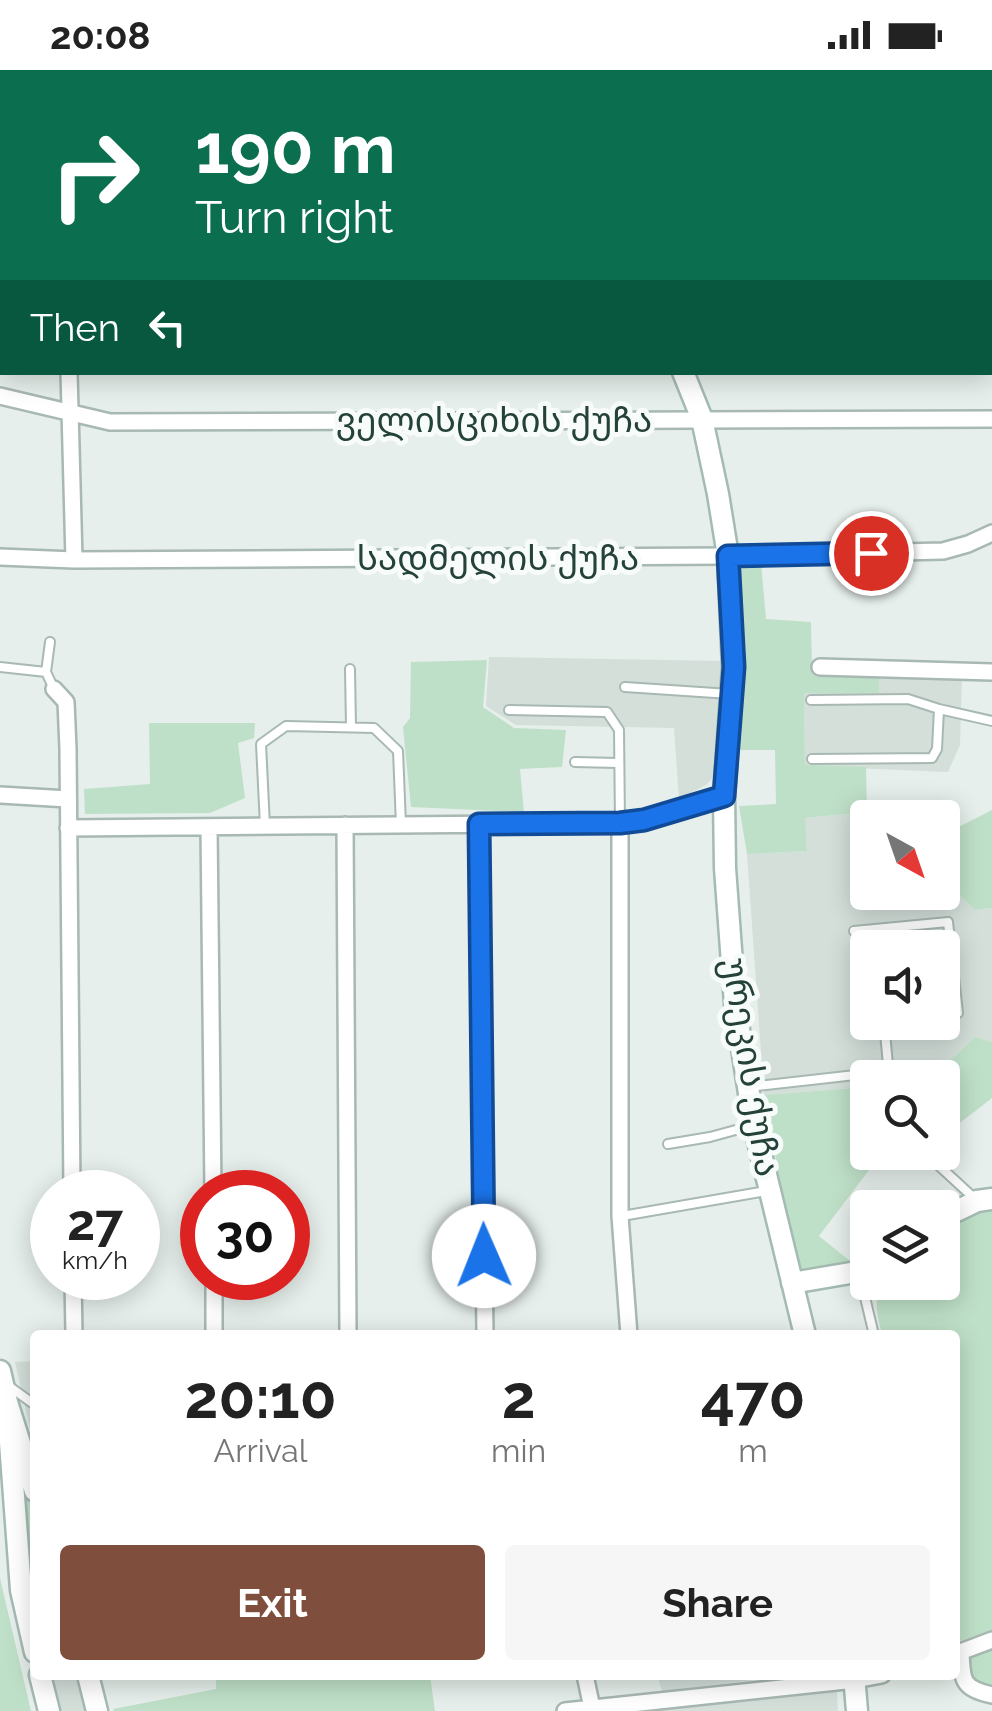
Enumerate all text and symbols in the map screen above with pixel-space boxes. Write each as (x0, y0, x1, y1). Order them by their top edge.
text: 20:08 (50, 13, 150, 58)
text: 190 m (195, 107, 396, 189)
icon: right (30, 110, 160, 240)
text: Turn right (195, 191, 393, 244)
icon: left (140, 300, 195, 355)
text: Then (30, 305, 120, 350)
street label: ველისციხის ქუჩა (336, 399, 652, 441)
pin (829, 511, 914, 596)
icon: arrive (844, 526, 899, 581)
street label: სადმელის ქუჩა (357, 537, 639, 579)
north arrow (850, 800, 960, 910)
map controls (850, 800, 960, 1300)
button: sound (850, 930, 960, 1040)
street label: ურეკის ქუჩა (713, 954, 789, 1180)
button: search (850, 1060, 960, 1170)
speed limit sign: 30 (180, 1170, 310, 1300)
button: layers (850, 1190, 960, 1300)
text: 27 (67, 1193, 123, 1252)
position arrow (432, 1204, 536, 1308)
text: km/h (62, 1245, 128, 1275)
text: 20:10 (185, 1362, 337, 1432)
text: 2 (502, 1362, 536, 1432)
text: 470 (701, 1362, 805, 1432)
text: Arrival (214, 1432, 307, 1469)
text: min (491, 1432, 546, 1469)
text: m (738, 1432, 768, 1469)
button: Exit (60, 1545, 485, 1660)
button: Share (505, 1545, 930, 1660)

